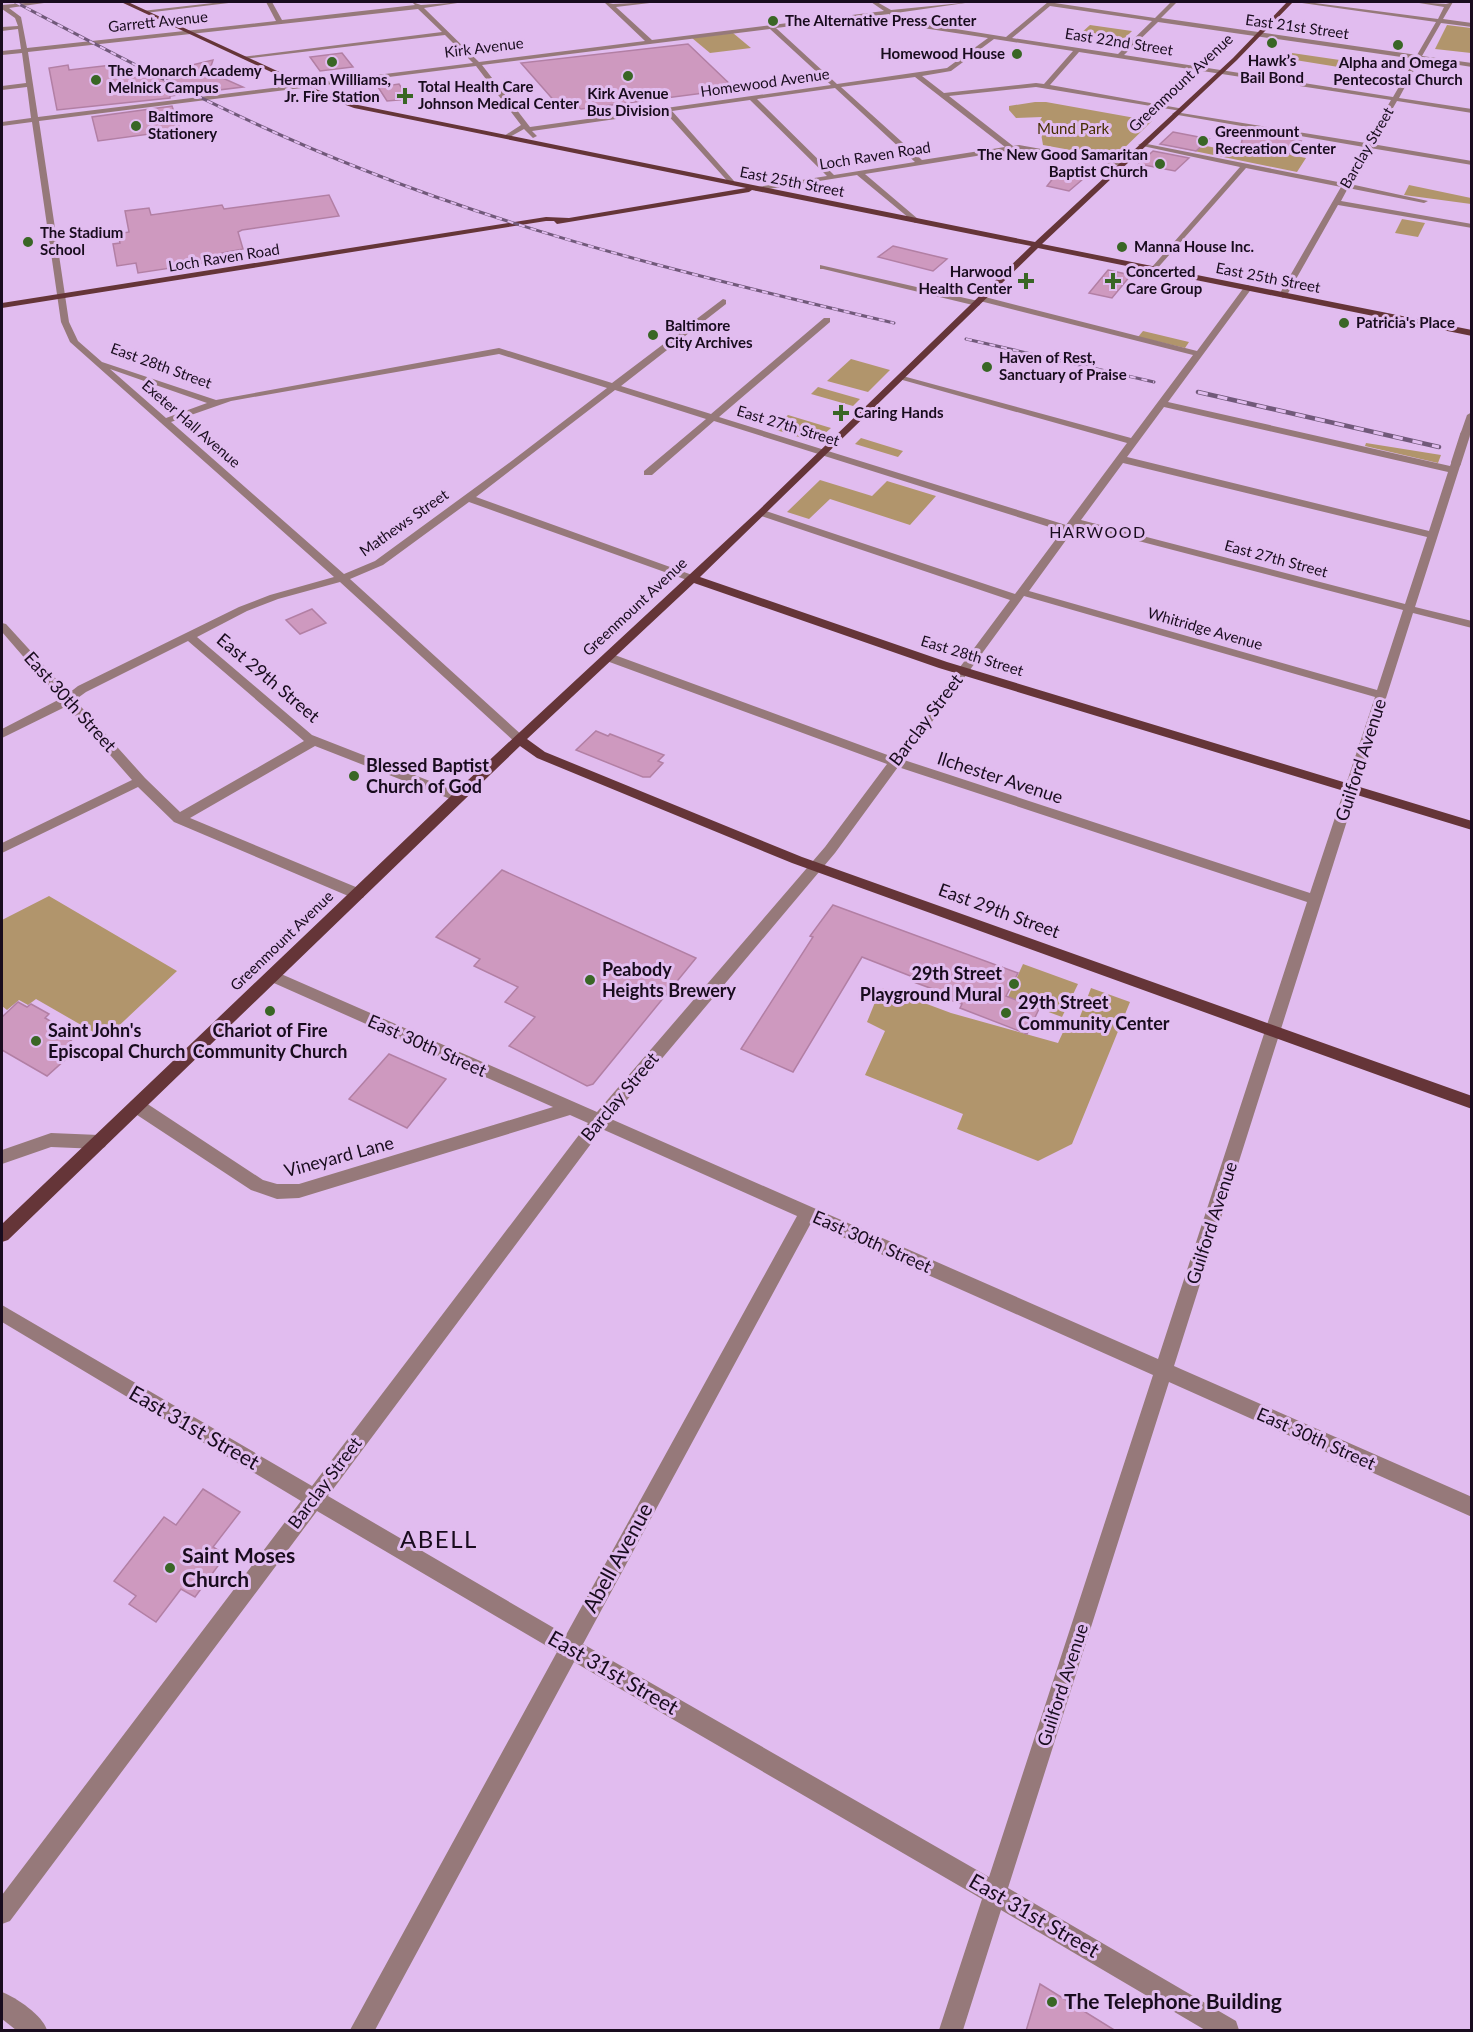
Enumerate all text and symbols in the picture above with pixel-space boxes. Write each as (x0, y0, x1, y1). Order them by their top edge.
street label: Garrett Avenue (107, 7, 209, 35)
street label: East 21st Street (1244, 10, 1351, 42)
place label: The Alternative Press Center (785, 11, 977, 29)
marker: The Alternative Press Center (766, 14, 780, 28)
street label: East 22nd Street (1064, 24, 1175, 59)
street label: Greenmount Avenue (1124, 29, 1236, 135)
street label: Kirk Avenue (443, 33, 525, 61)
marker: Hawk’s Bail Bond (1265, 36, 1279, 50)
marker: Alpha and Omega Pentecostal Church (1391, 38, 1405, 52)
place label: Homewood House (880, 44, 1005, 62)
marker: Homewood House (1010, 47, 1024, 61)
place label: Hawk’s Bail Bond (1240, 51, 1304, 86)
place label: Alpha and Omega Pentecostal Church (1333, 53, 1463, 88)
marker: Herman Williams, Jr. Fire Station (325, 55, 339, 69)
place label: The Monarch Academy Melnick Campus (108, 61, 262, 96)
street label: Homewood Avenue (699, 64, 831, 100)
marker: Kirk Avenue Bus Division (621, 69, 635, 83)
place label: Herman Williams, Jr. Fire Station (273, 70, 391, 105)
marker: The Monarch Academy Melnick Campus (89, 73, 103, 87)
place label: Total Health Care Johnson Medical Center (418, 77, 579, 112)
place label: Kirk Avenue Bus Division (587, 84, 669, 119)
marker: Total Health Care Johnson Medical Center (396, 87, 414, 105)
street label: Barclay Street (1336, 103, 1397, 191)
place label: Baltimore Stationery (148, 107, 217, 142)
marker: Baltimore Stationery (129, 119, 143, 133)
park label: Mund Park (1037, 119, 1109, 137)
place label: Greenmount Recreation Center (1215, 122, 1336, 157)
marker: Greenmount Recreation Center (1196, 134, 1210, 148)
street label: Loch Raven Road (818, 137, 932, 173)
place label: The New Good Samaritan Baptist Church (977, 145, 1148, 180)
marker: The New Good Samaritan Baptist Church (1153, 157, 1167, 171)
street label: East 25th Street (738, 162, 847, 200)
place label: The Stadium School (40, 223, 123, 258)
marker: The Stadium School (21, 235, 35, 249)
place label: Manna House Inc. (1134, 237, 1254, 255)
street label: Loch Raven Road (167, 239, 281, 275)
marker: Manna House Inc. (1115, 240, 1129, 254)
street label: East 25th Street (1214, 258, 1323, 296)
place label: Harwood Health Center (918, 262, 1012, 297)
place label: Concerted Care Group (1126, 262, 1202, 297)
marker: Harwood Health Center (1017, 272, 1035, 290)
marker: Concerted Care Group (1104, 272, 1122, 290)
place label: Patricia's Place (1356, 313, 1455, 331)
place label: Baltimore City Archives (665, 316, 753, 351)
marker: Patricia's Place (1337, 316, 1351, 330)
marker: Baltimore City Archives (646, 328, 660, 342)
street label: East 28th Street (108, 338, 215, 392)
place label: Haven of Rest, Sanctuary of Praise (999, 348, 1127, 383)
marker: Haven of Rest, Sanctuary of Praise (980, 360, 994, 374)
street label: Exeter Hall Avenue (139, 376, 245, 471)
street label: East 27th Street (735, 401, 842, 449)
place label: Caring Hands (854, 403, 944, 421)
marker: Caring Hands (832, 404, 850, 422)
street label: Mathews Street (356, 485, 452, 559)
district label: HARWOOD (1049, 522, 1147, 541)
street label: East 27th Street (1223, 536, 1330, 581)
street label: Greenmount Avenue (578, 553, 690, 659)
street label: Whitridge Avenue (1146, 603, 1265, 653)
street label: East 29th Street (213, 628, 325, 727)
street label: East 28th Street (919, 631, 1026, 679)
street label: East 30th Street (20, 647, 122, 756)
street label: Barclay Street (884, 669, 967, 770)
street label: Guilford Avenue (1330, 696, 1390, 824)
street label: Ilchester Avenue (935, 746, 1066, 808)
place label: Blessed Baptist Church of God (366, 754, 489, 797)
marker: Blessed Baptist Church of God (347, 769, 361, 783)
street label: East 29th Street (936, 878, 1064, 942)
street label: Greenmount Avenue (226, 887, 337, 994)
place label: Peabody Heights Brewery (602, 958, 737, 1001)
place label: 29th Street Playground Mural (860, 962, 1002, 1005)
marker: Peabody Heights Brewery (583, 973, 597, 987)
marker: 29th Street Playground Mural (1007, 977, 1021, 991)
place label: 29th Street Community Center (1018, 991, 1170, 1034)
marker: Chariot of Fire Community Church (263, 1004, 277, 1018)
marker: 29th Street Community Center (999, 1006, 1013, 1020)
street label: East 30th Street (365, 1009, 491, 1081)
place label: Saint John's Episcopal Church (48, 1019, 185, 1062)
place label: Chariot of Fire Community Church (193, 1019, 347, 1062)
marker: Saint John's Episcopal Church (29, 1034, 43, 1048)
street label: Barclay Street (576, 1047, 663, 1145)
street label: Vineyard Lane (282, 1131, 396, 1181)
street label: Guilford Avenue (1181, 1159, 1241, 1287)
street label: East 30th Street (810, 1205, 936, 1277)
street label: East 31st Street (125, 1379, 265, 1474)
street label: East 30th Street (1254, 1402, 1380, 1474)
street label: Barclay Street (283, 1432, 366, 1533)
street label: Abell Avenue (576, 1498, 657, 1616)
district label: ABELL (400, 1524, 478, 1553)
place label: Saint Moses Church (182, 1542, 295, 1591)
marker: Saint Moses Church (163, 1561, 177, 1575)
street label: Guilford Avenue (1032, 1621, 1092, 1749)
street label: East 31st Street (544, 1624, 684, 1719)
street label: East 31st Street (965, 1867, 1105, 1962)
place label: The Telephone Building (1064, 1988, 1282, 2013)
marker: The Telephone Building (1045, 1995, 1059, 2009)

